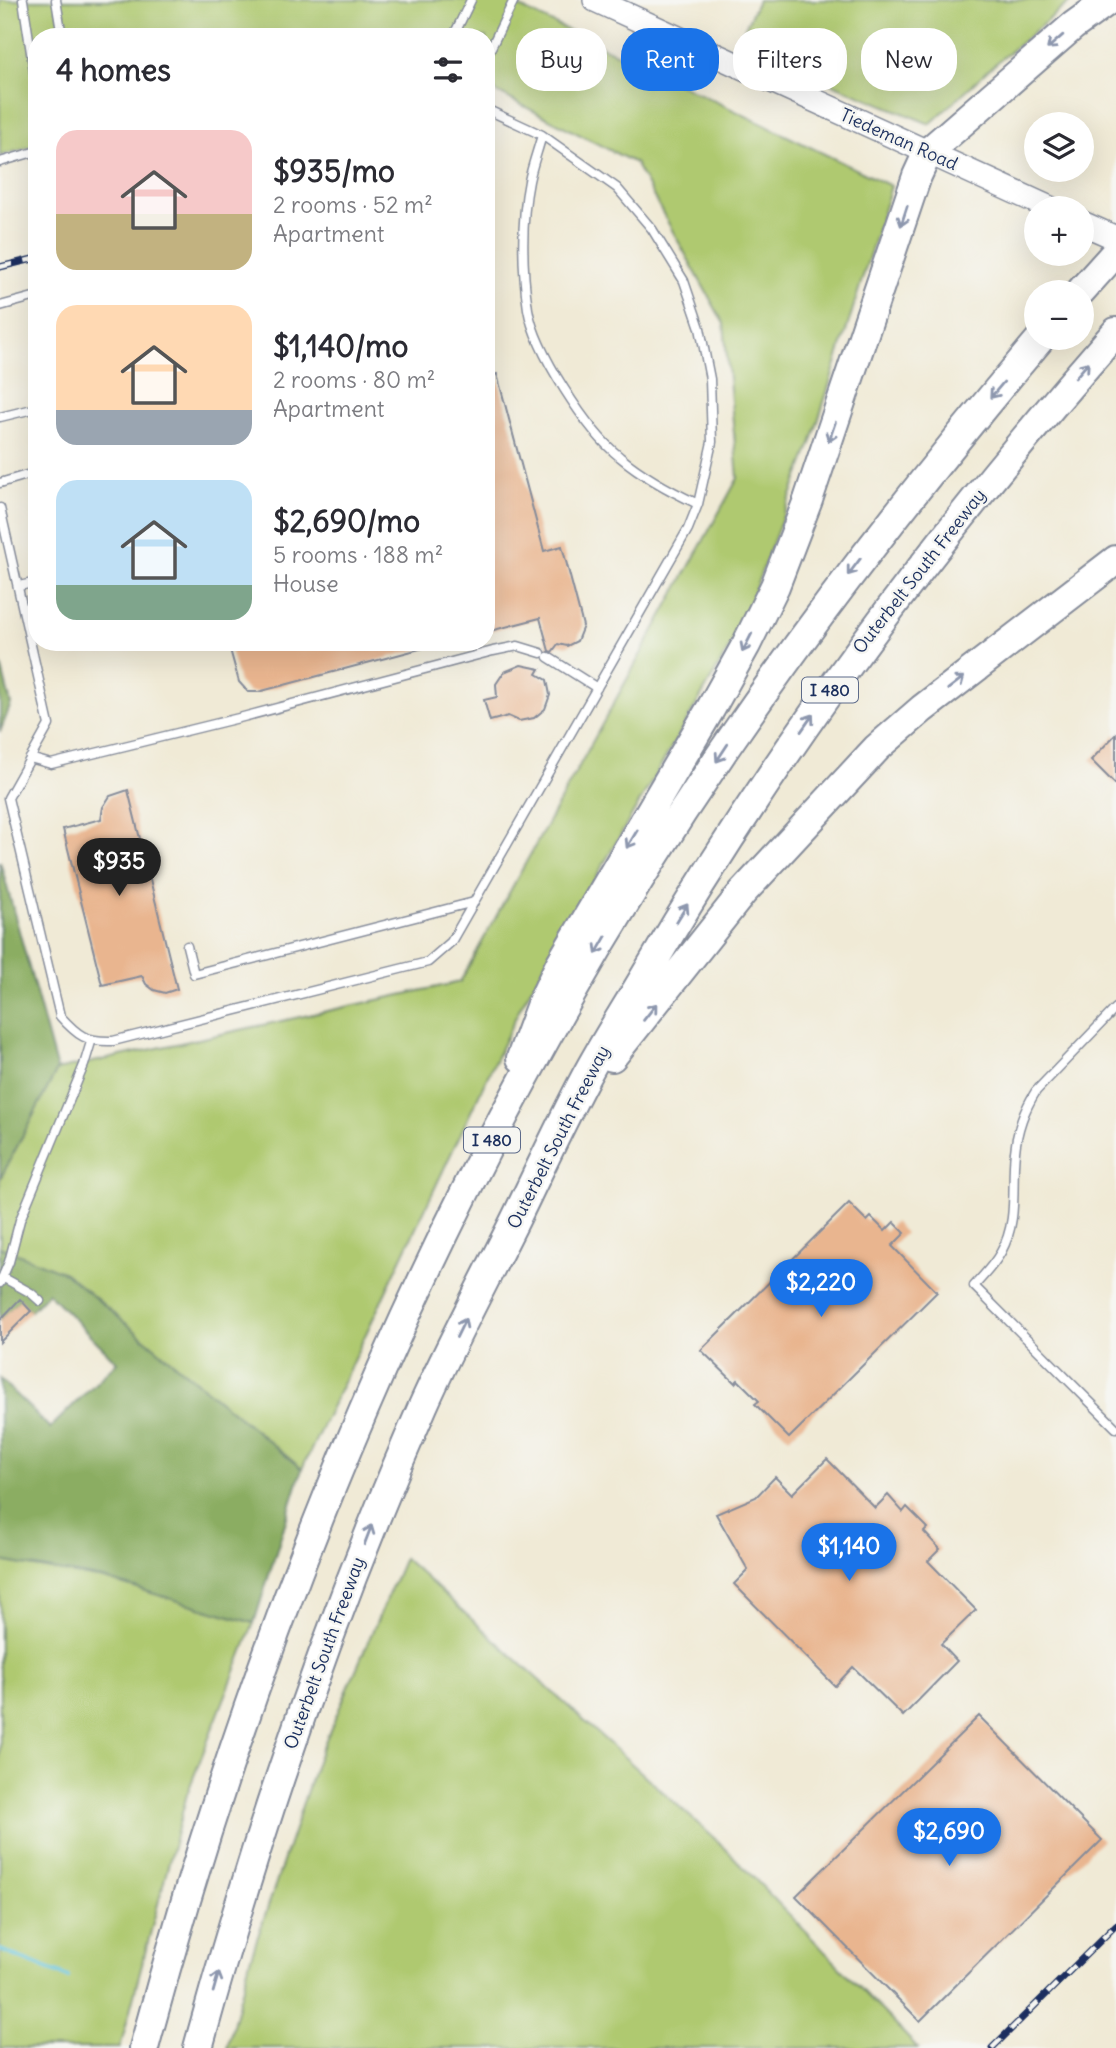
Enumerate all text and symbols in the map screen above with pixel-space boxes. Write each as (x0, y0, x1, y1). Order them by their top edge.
chip: Buy (516, 28, 607, 91)
chip: Rent (621, 28, 719, 91)
chip: Filters (733, 28, 847, 91)
chip: New (861, 28, 957, 91)
one-way arrow (1046, 34, 1064, 50)
text: 4 homes (56, 51, 171, 89)
icon: filters (429, 51, 467, 89)
street label: Tiedeman Road (837, 103, 962, 175)
map controls (1024, 112, 1094, 350)
button: layers (1024, 112, 1094, 182)
text: $935/mo (273, 152, 395, 190)
icon: home (112, 158, 196, 242)
text: 2 rooms · 52 m² (273, 190, 433, 219)
button: + (1024, 196, 1094, 266)
one-way arrow (897, 205, 909, 227)
text: Apartment (273, 219, 385, 248)
button: − (1024, 280, 1094, 350)
text: $1,140/mo (273, 327, 408, 365)
icon: home (112, 333, 196, 417)
one-way arrow (1074, 361, 1090, 379)
text: 2 rooms · 80 m² (273, 365, 435, 394)
one-way arrow (989, 380, 1004, 398)
text: Apartment (273, 394, 385, 423)
one-way arrow (825, 421, 838, 443)
street label: Outerbelt South Freeway (847, 484, 991, 658)
text: $2,690/mo (273, 502, 420, 540)
icon: home (112, 508, 196, 592)
text: 5 rooms · 188 m² (273, 540, 443, 569)
one-way arrow (847, 558, 862, 576)
text: House (273, 569, 339, 598)
one-way arrow (740, 632, 754, 653)
one-way arrow (946, 675, 965, 690)
road number: I 480 (802, 678, 858, 702)
one-way arrow (800, 714, 814, 733)
one-way arrow (715, 742, 729, 762)
one-way arrow (625, 829, 639, 849)
pin: $935 (78, 838, 160, 898)
text: $935 (93, 846, 145, 875)
one-way arrow (676, 904, 690, 924)
one-way arrow (593, 934, 607, 954)
one-way arrow (642, 1003, 657, 1022)
street label: Outerbelt South Freeway (502, 1041, 614, 1233)
road number: I 480 (464, 1128, 520, 1152)
pin: $2,220 (764, 1260, 878, 1319)
text: $2,220 (786, 1267, 856, 1296)
one-way arrow (455, 1318, 469, 1339)
pin: $1,140 (792, 1524, 906, 1583)
one-way arrow (363, 1525, 376, 1546)
text: $1,140 (818, 1531, 880, 1560)
street label: Outerbelt South Freeway (278, 1554, 370, 1752)
pin: $2,690 (892, 1808, 1006, 1868)
text: $2,690 (913, 1816, 985, 1845)
one-way arrow (211, 1971, 224, 1993)

